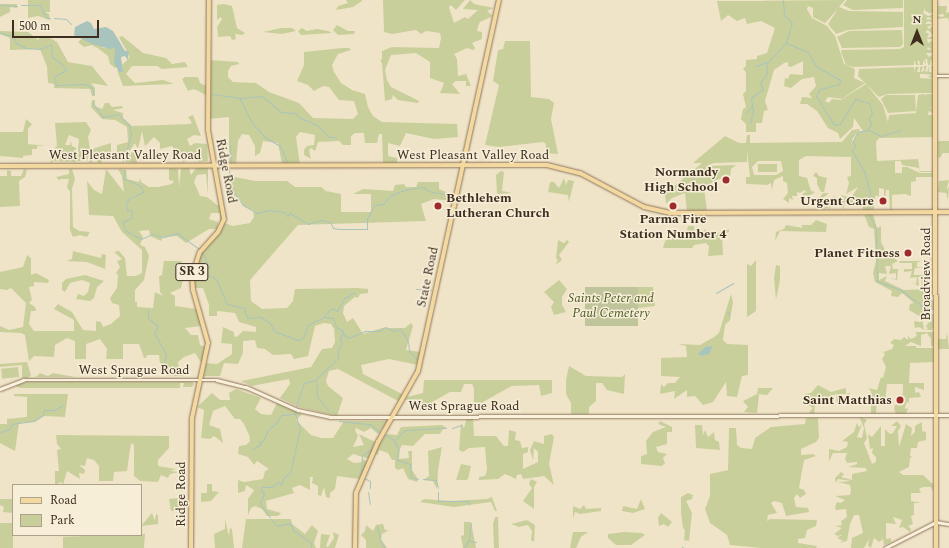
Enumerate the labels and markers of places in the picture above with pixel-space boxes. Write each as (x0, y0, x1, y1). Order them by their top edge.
place label: Normandy High School (644, 165, 718, 196)
marker: Normandy High School (721, 175, 731, 185)
place label: Bethlehem Lutheran Church (446, 191, 550, 222)
place label: Urgent Care (800, 193, 874, 209)
marker: Urgent Care (877, 195, 889, 207)
marker: Bethlehem Lutheran Church (433, 201, 443, 211)
marker: Parma Fire Station Number 4 (668, 201, 678, 211)
place label: Parma Fire Station Number 4 (619, 212, 727, 243)
place label: Planet Fitness (814, 245, 900, 261)
marker: Planet Fitness (903, 248, 913, 258)
place label: Saint Matthias (803, 392, 892, 408)
marker: Saint Matthias (895, 395, 905, 405)

